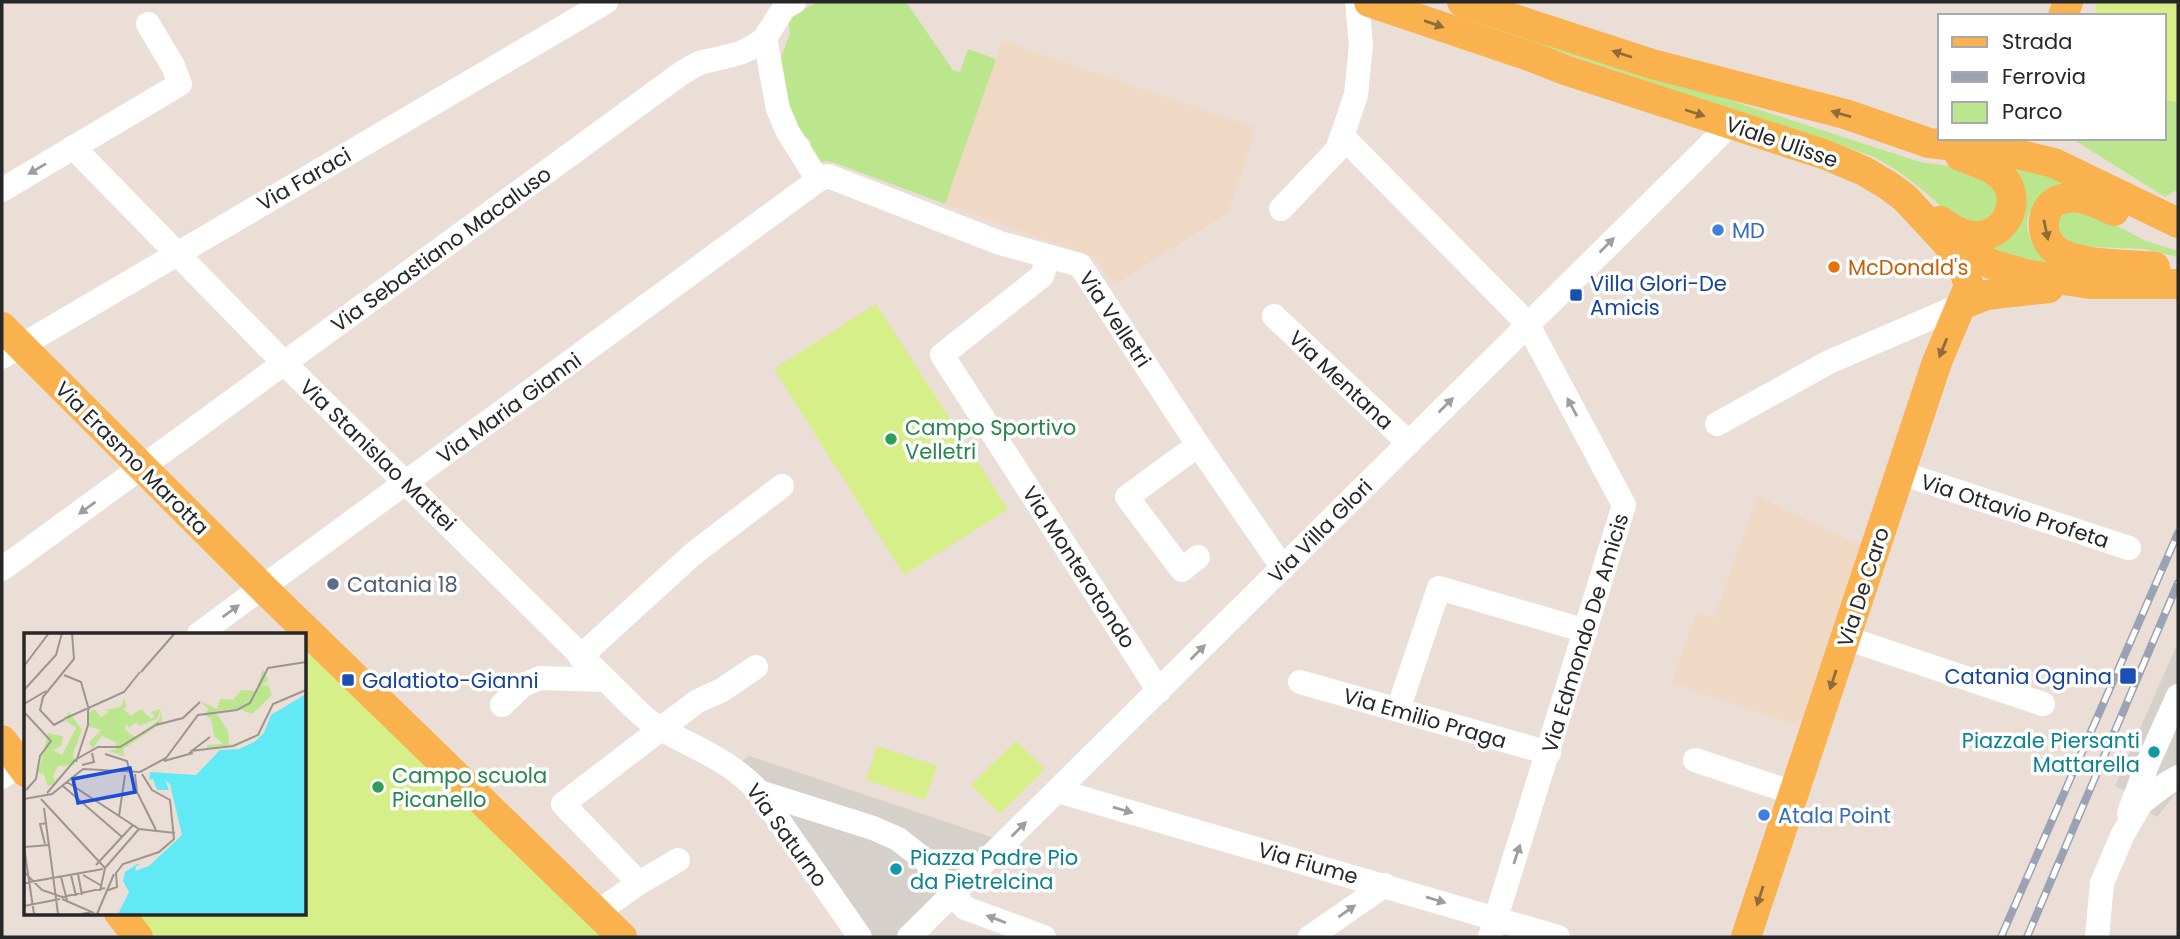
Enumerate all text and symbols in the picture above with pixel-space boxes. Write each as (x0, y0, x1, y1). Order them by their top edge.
legend (1938, 14, 2166, 140)
one-way arrow (1423, 19, 1444, 30)
text: Strada (2002, 27, 2072, 56)
one-way arrow (1611, 48, 1632, 59)
text: Ferrovia (2002, 62, 2086, 91)
text: Parco (2002, 97, 2062, 126)
one-way arrow (1685, 108, 1706, 118)
one-way arrow (1831, 108, 1852, 118)
street label: Viale Ulisse (1722, 109, 1842, 175)
street label: Via Faraci (252, 140, 356, 218)
street label: Via Sebastiano Macaluso (325, 159, 557, 339)
one-way arrow (28, 162, 47, 175)
place label: MD (1732, 216, 1765, 245)
one-way arrow (2041, 220, 2052, 242)
marker: MD (1710, 222, 1726, 238)
one-way arrow (1598, 237, 1615, 253)
place label: McDonald's (1848, 253, 1968, 282)
marker: McDonald's (1826, 259, 1842, 275)
street label: Via Velletri (1072, 265, 1158, 373)
place label: Villa Glori-De Amicis (1590, 269, 1727, 322)
marker: Villa Glori-De Amicis (1568, 287, 1584, 303)
street label: Via Mentana (1282, 324, 1400, 436)
one-way arrow (1938, 338, 1949, 359)
street label: Via Maria Gianni (431, 346, 587, 470)
street label: Via Stanislao Mattei (293, 373, 463, 537)
street label: Via Erasmo Marotta (49, 375, 215, 541)
one-way arrow (1566, 397, 1578, 417)
one-way arrow (1437, 398, 1454, 414)
place label: Campo Sportivo Velletri (905, 413, 1076, 466)
marker: Campo Sportivo Velletri (883, 431, 899, 447)
street label: Via Ottavio Profeta (1917, 467, 2113, 555)
street label: Via Villa Glori (1261, 472, 1379, 590)
street label: Via Monterotondo (1016, 480, 1142, 654)
one-way arrow (78, 501, 96, 515)
street label: Via Edmondo De Amicis (1535, 510, 1635, 756)
street label: Via De Caro (1830, 523, 1896, 651)
place label: Catania 18 (347, 570, 458, 599)
marker: Catania 18 (325, 576, 341, 592)
one-way arrow (222, 604, 240, 618)
inset map (24, 633, 306, 914)
one-way arrow (1189, 645, 1206, 661)
place label: Catania Ognina (1944, 662, 2112, 691)
place label: Galatioto-Gianni (362, 666, 539, 695)
marker: Catania Ognina (2118, 666, 2138, 686)
one-way arrow (1827, 670, 1837, 691)
marker: Galatioto-Gianni (340, 672, 356, 688)
street label: Via Emilio Praga (1340, 681, 1510, 755)
place label: Piazzale Piersanti Mattarella (1962, 726, 2140, 779)
marker: Piazzale Piersanti Mattarella (2146, 744, 2162, 760)
place label: Campo scuola Picanello (392, 761, 547, 814)
street label: Via Saturno (740, 777, 834, 893)
marker: Campo scuola Picanello (370, 779, 386, 795)
place label: Atala Point (1778, 801, 1891, 830)
one-way arrow (1113, 805, 1134, 815)
marker: Atala Point (1756, 807, 1772, 823)
one-way arrow (1010, 821, 1027, 838)
street label: Via Fiume (1254, 835, 1362, 891)
place label: Piazza Padre Pio da Pietrelcina (910, 843, 1078, 896)
one-way arrow (1512, 843, 1522, 864)
marker: Piazza Padre Pio da Pietrelcina (888, 861, 904, 877)
one-way arrow (1754, 885, 1765, 906)
one-way arrow (1425, 896, 1446, 906)
one-way arrow (1338, 905, 1357, 918)
one-way arrow (986, 914, 1007, 925)

